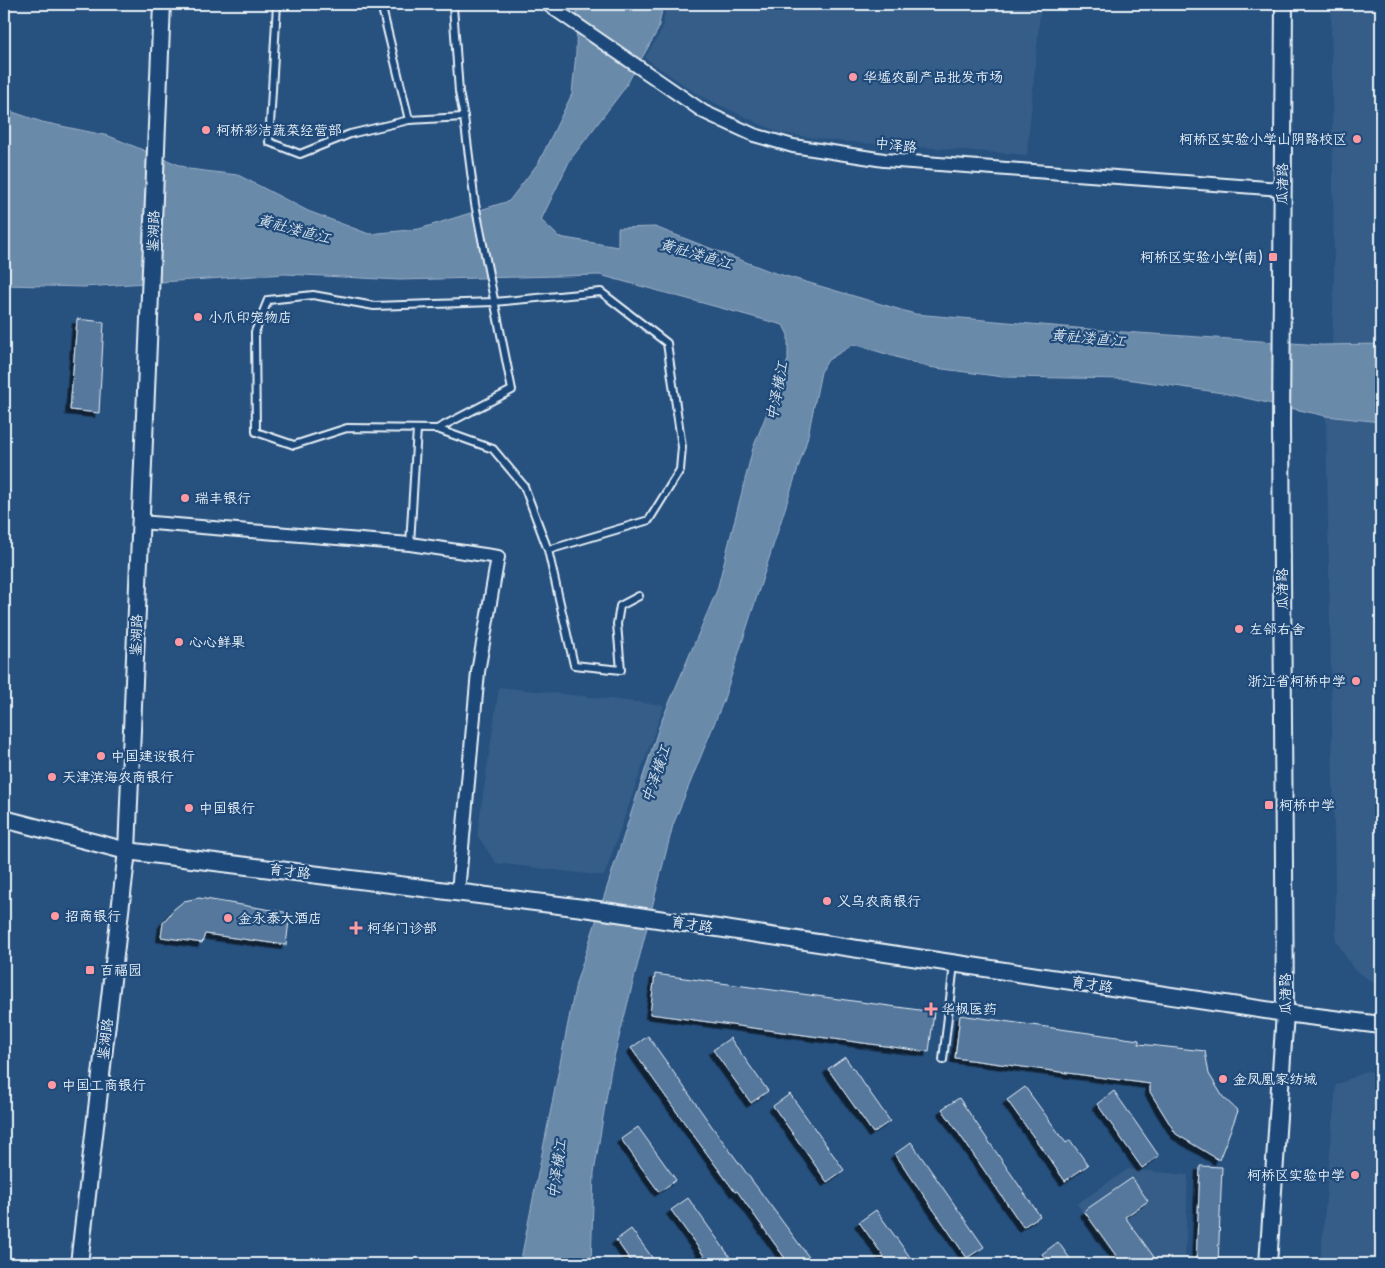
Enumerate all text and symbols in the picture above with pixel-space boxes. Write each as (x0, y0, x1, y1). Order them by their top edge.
place label: 华墟农副产品批发市场 (863, 66, 1003, 87)
marker: 华墟农副产品批发市场 (847, 71, 859, 83)
place label: 柯桥彩洁蔬菜经营部 (216, 119, 342, 140)
marker: 柯桥彩洁蔬菜经营部 (200, 124, 212, 136)
place label: 柯桥区实验小学山阴路校区 (1179, 128, 1347, 149)
street label: 中泽路 (874, 132, 918, 157)
marker: 柯桥区实验小学山阴路校区 (1351, 133, 1363, 145)
street label: 瓜渚路 (1271, 163, 1292, 205)
water label: 黄社溇直江 (255, 207, 335, 249)
street label: 鉴湖路 (141, 210, 164, 252)
water label: 黄社溇直江 (657, 231, 737, 274)
place label: 柯桥区实验小学(南) (1140, 246, 1263, 267)
marker: 柯桥区实验小学(南) (1267, 251, 1279, 263)
place label: 小爪印宠物店 (208, 306, 292, 327)
marker: 小爪印宠物店 (192, 311, 204, 323)
water label: 黄社溇直江 (1050, 322, 1127, 351)
water label: 中泽横江 (759, 358, 793, 422)
place label: 瑞丰银行 (194, 487, 251, 508)
marker: 瑞丰银行 (179, 492, 191, 504)
street label: 瓜渚路 (1271, 568, 1292, 610)
street label: 鉴湖路 (124, 614, 147, 656)
place label: 左邻右舍 (1249, 618, 1305, 639)
marker: 左邻右舍 (1233, 623, 1245, 635)
place label: 心心鲜果 (189, 631, 245, 652)
marker: 心心鲜果 (173, 636, 185, 648)
place label: 浙江省柯桥中学 (1248, 670, 1346, 691)
marker: 浙江省柯桥中学 (1350, 675, 1362, 687)
water label: 中泽横江 (634, 740, 676, 806)
place label: 中国建设银行 (111, 745, 195, 766)
marker: 中国建设银行 (95, 750, 107, 762)
place label: 天津滨海农商银行 (62, 766, 174, 787)
marker: 天津滨海农商银行 (46, 771, 58, 783)
place label: 柯桥中学 (1279, 794, 1335, 815)
place label: 中国银行 (199, 797, 255, 818)
marker: 柯桥中学 (1263, 799, 1275, 811)
marker: 中国银行 (183, 802, 195, 814)
street label: 育才路 (268, 858, 312, 883)
place label: 义乌农商银行 (837, 890, 921, 911)
marker: 义乌农商银行 (821, 895, 833, 907)
place label: 招商银行 (65, 905, 121, 926)
place label: 金永泰大酒店 (238, 907, 322, 928)
marker: 招商银行 (49, 910, 61, 922)
street label: 育才路 (670, 910, 714, 937)
marker: 金永泰大酒店 (222, 912, 234, 924)
place label: 柯华门诊部 (367, 917, 437, 938)
marker: 柯华门诊部 (349, 921, 363, 935)
place label: 百福园 (100, 959, 142, 980)
marker: 百福园 (84, 964, 96, 976)
street label: 育才路 (1070, 970, 1114, 997)
street label: 瓜渚路 (1274, 973, 1295, 1015)
place label: 华枫医药 (941, 998, 997, 1019)
marker: 华枫医药 (925, 1003, 937, 1015)
street label: 鉴湖路 (92, 1017, 117, 1061)
place label: 金凤凰家纺城 (1233, 1068, 1317, 1089)
marker: 金凤凰家纺城 (1217, 1073, 1229, 1085)
place label: 中国工商银行 (62, 1074, 146, 1095)
marker: 中国工商银行 (46, 1079, 58, 1091)
water label: 中泽横江 (540, 1136, 571, 1200)
place label: 柯桥区实验中学 (1247, 1164, 1345, 1185)
marker: 柯桥区实验中学 (1349, 1169, 1361, 1181)

